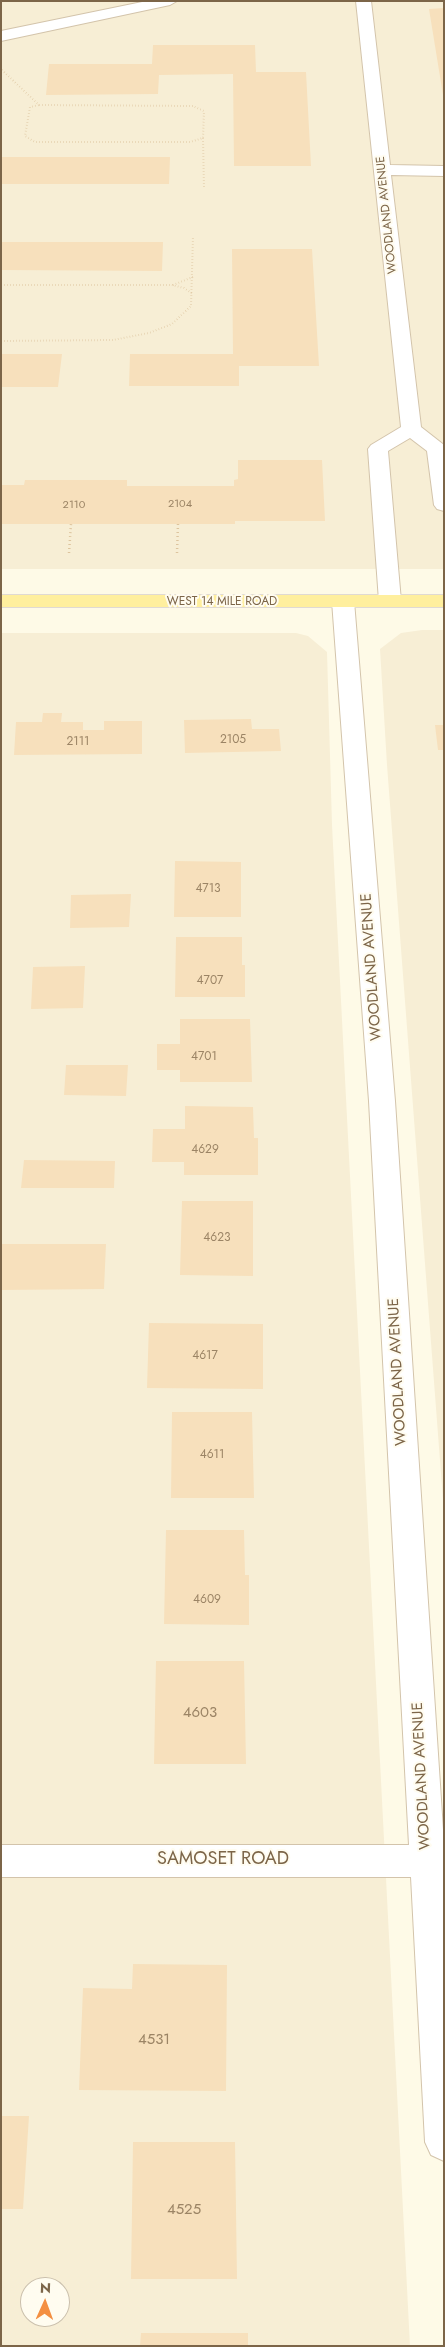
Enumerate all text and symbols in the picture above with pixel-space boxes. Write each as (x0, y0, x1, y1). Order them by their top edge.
street label: WOODLAND AVENUE (374, 155, 400, 275)
house number: 2104 (168, 497, 192, 511)
house number: 2110 (63, 498, 85, 512)
street label: WEST 14 MILE ROAD (167, 595, 277, 609)
house number: 2105 (220, 733, 246, 747)
house number: 2111 (66, 735, 90, 749)
house number: 4713 (195, 882, 221, 896)
street label: WOODLAND AVENUE (358, 893, 386, 1041)
house number: 4707 (197, 974, 223, 988)
house number: 4701 (191, 1050, 217, 1064)
house number: 4629 (191, 1143, 219, 1157)
house number: 4623 (203, 1231, 231, 1245)
street label: WOODLAND AVENUE (385, 1298, 411, 1446)
house number: 4617 (192, 1349, 218, 1363)
house number: 4611 (200, 1448, 224, 1462)
house number: 4609 (193, 1593, 221, 1607)
street label: WOODLAND AVENUE (409, 1702, 435, 1850)
house number: 4603 (183, 1704, 217, 1722)
street label: SAMOSET ROAD (157, 1849, 289, 1871)
house number: 4531 (138, 2031, 170, 2049)
house number: 4525 (167, 2201, 201, 2219)
north arrow (20, 2277, 70, 2327)
text: N (40, 2278, 51, 2298)

